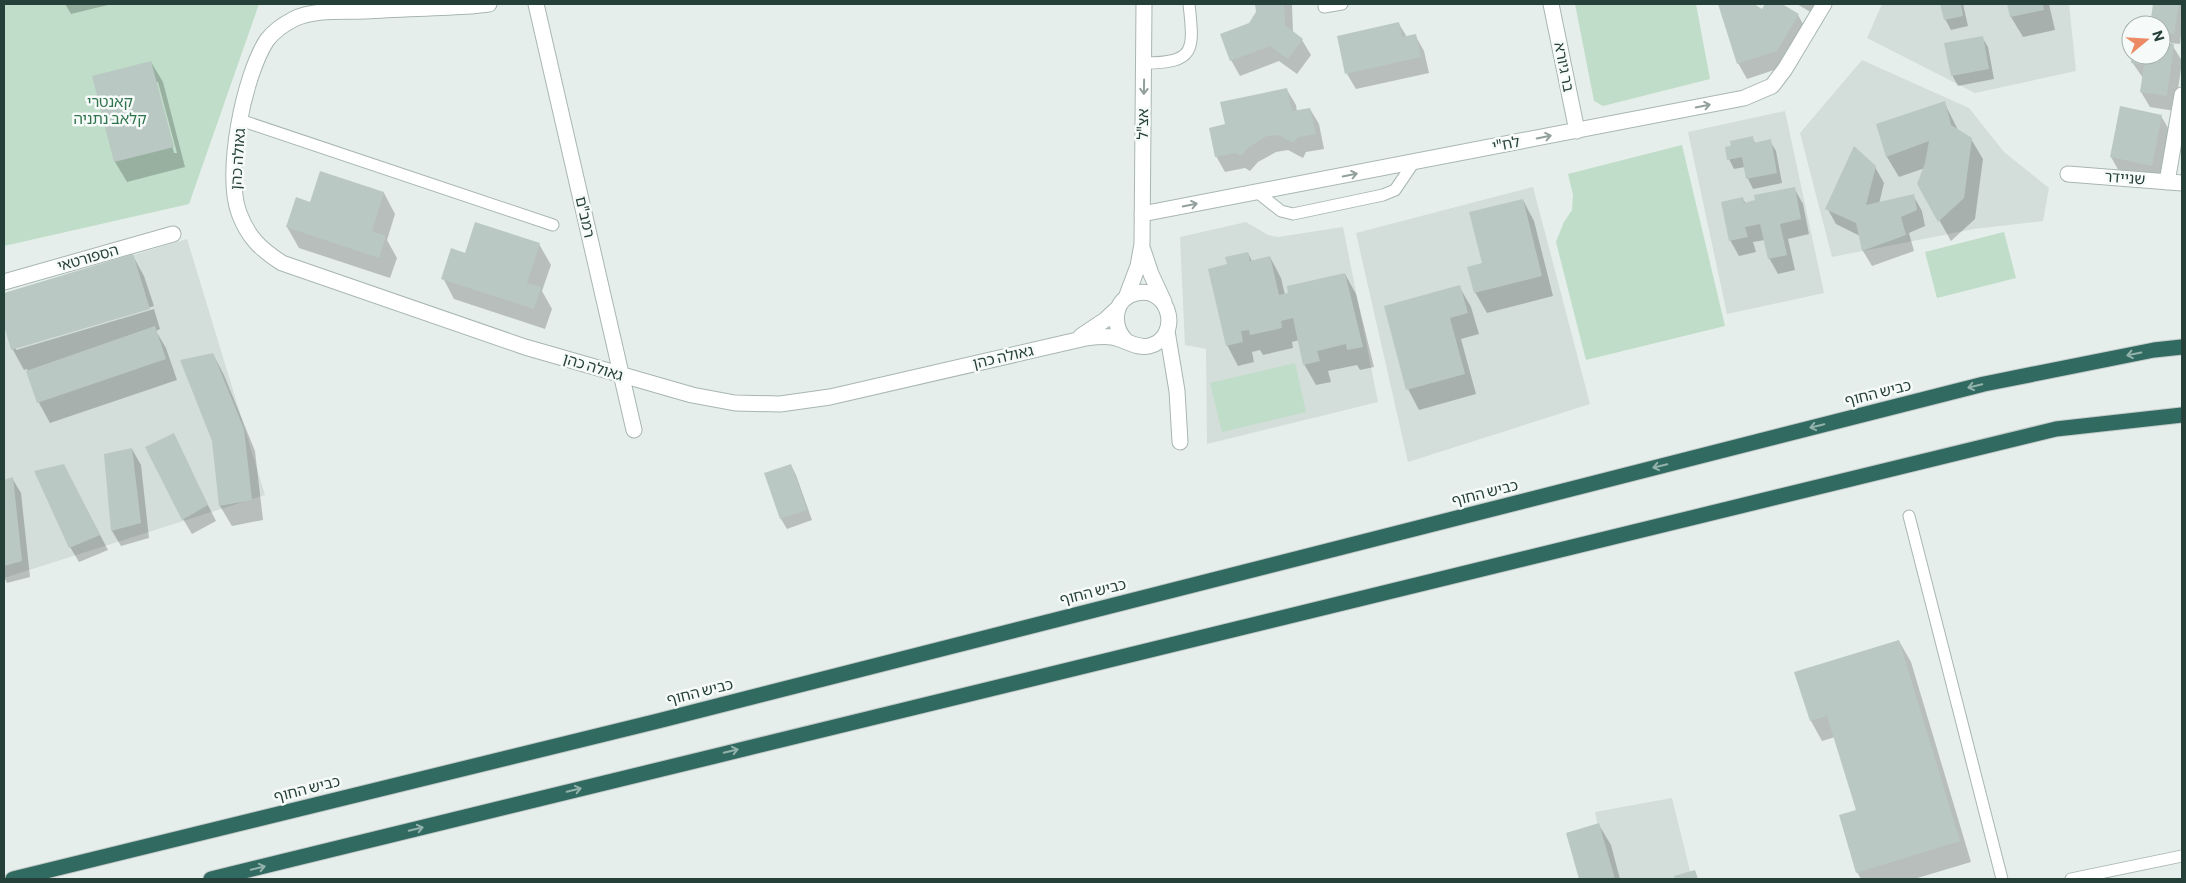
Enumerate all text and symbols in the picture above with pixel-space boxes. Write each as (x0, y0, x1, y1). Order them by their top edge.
north arrow (2121, 15, 2171, 65)
text: N (2149, 28, 2169, 43)
street label: בר גיורא (1551, 40, 1579, 94)
one-way arrow (1139, 79, 1149, 95)
park label: קאנטרי קלאב נתניה (73, 92, 147, 127)
one-way arrow (1695, 101, 1711, 111)
street label: אצ"ל (1133, 108, 1151, 140)
street label: גאולה כהן (226, 127, 248, 190)
street label: לח"י (1490, 132, 1521, 155)
one-way arrow (1535, 132, 1551, 141)
street label: שניידר (2104, 167, 2146, 187)
one-way arrow (1341, 169, 1357, 179)
street label: רמב"ם (572, 194, 599, 239)
one-way arrow (1182, 200, 1198, 210)
street label: הספורטאי (55, 240, 120, 274)
street label: גאולה כהן (971, 340, 1035, 372)
street label: גאולה כהן (561, 348, 626, 384)
one-way arrow (2126, 350, 2142, 359)
street label: כביש החוף (1843, 375, 1913, 409)
one-way arrow (1967, 382, 1983, 391)
one-way arrow (1810, 422, 1826, 431)
one-way arrow (1652, 462, 1668, 471)
street label: כביש החוף (1450, 475, 1520, 509)
street label: כביש החוף (1058, 574, 1128, 608)
street label: כביש החוף (665, 674, 735, 708)
one-way arrow (723, 746, 739, 755)
street label: כביש החוף (272, 771, 342, 805)
one-way arrow (565, 785, 581, 794)
one-way arrow (407, 824, 423, 833)
one-way arrow (250, 862, 266, 872)

